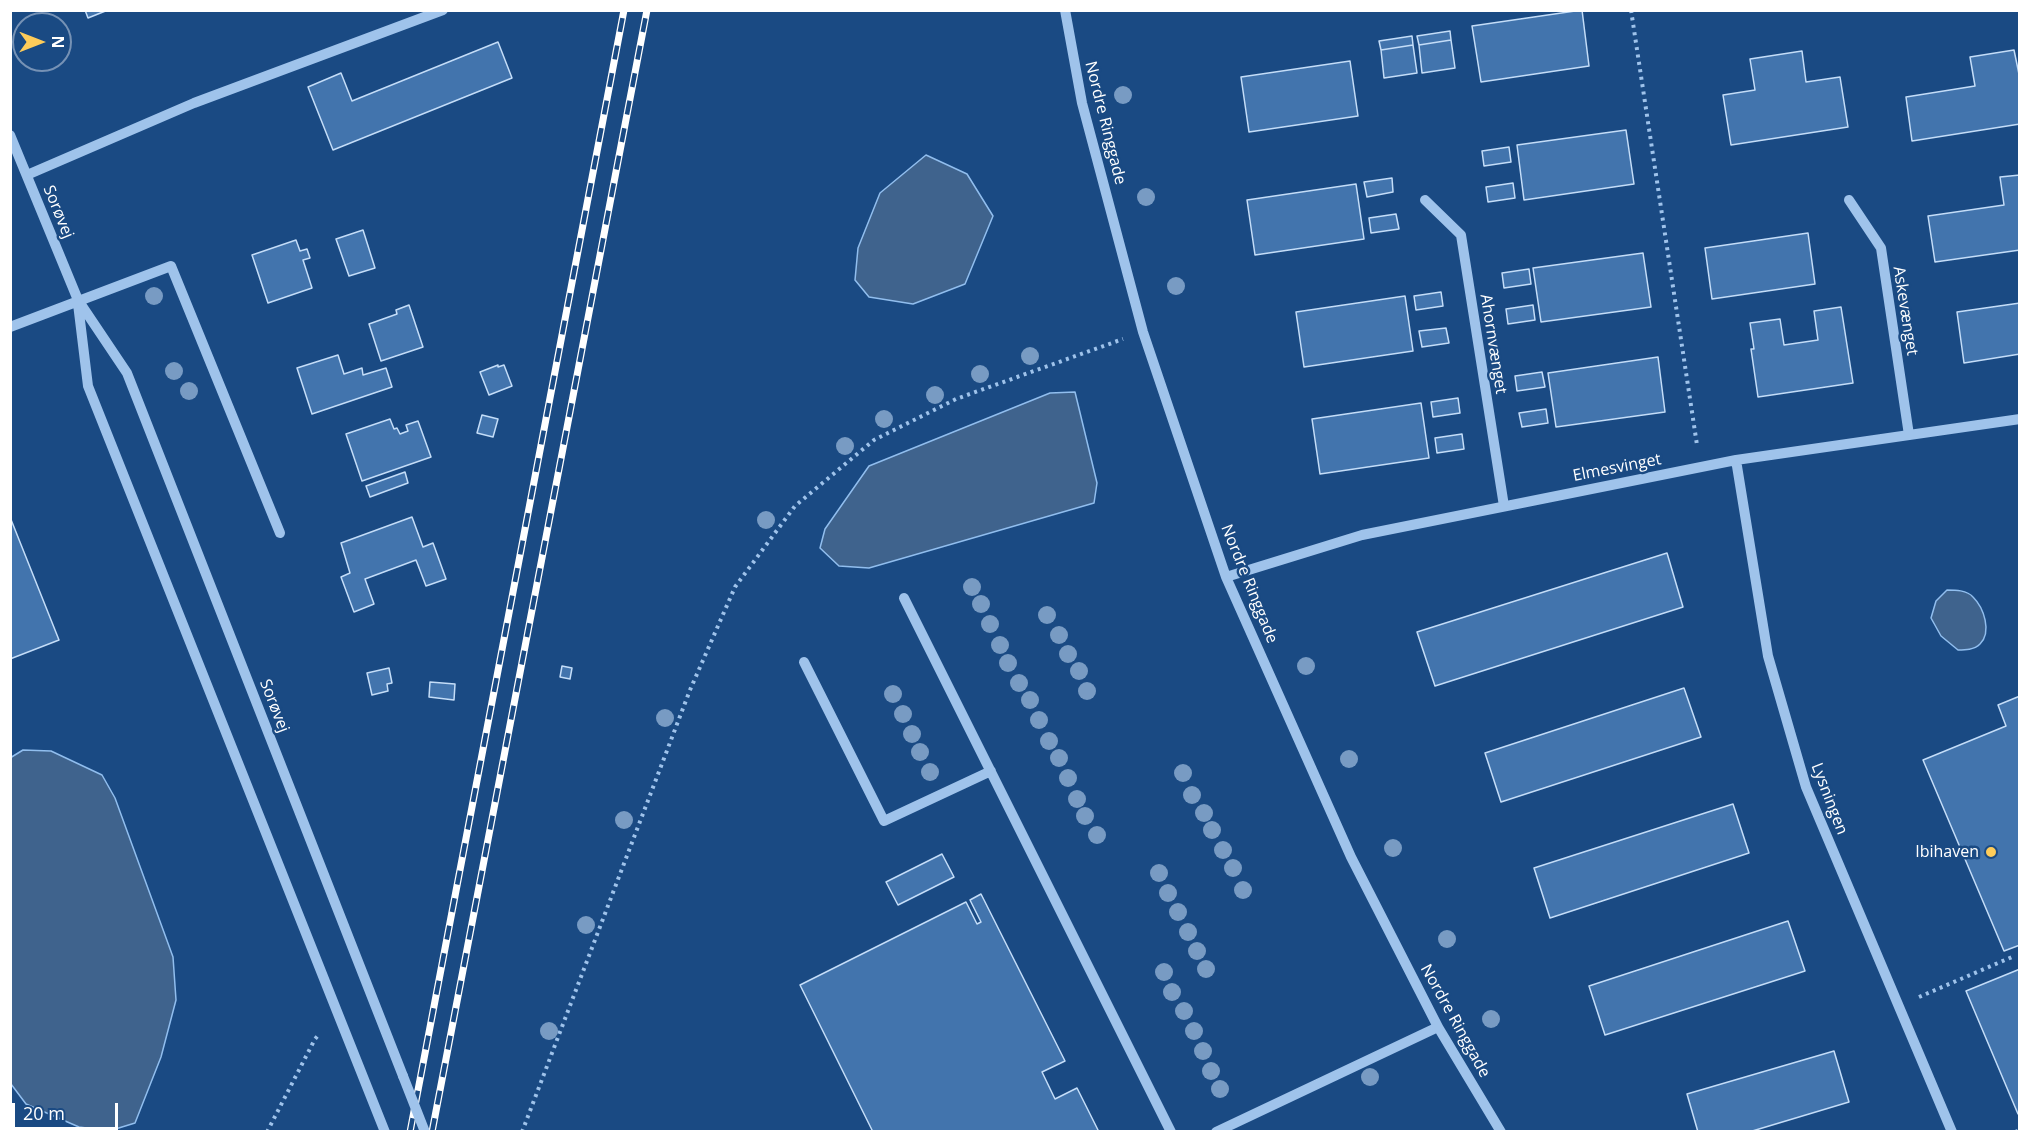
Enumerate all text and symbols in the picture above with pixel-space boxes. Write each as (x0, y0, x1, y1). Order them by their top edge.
north arrow (12, 12, 72, 72)
text: N (47, 35, 69, 49)
street label: Nordre Ringgade (1080, 59, 1130, 187)
street label: Sorøvej (39, 183, 77, 241)
street label: Askevænget (1888, 265, 1922, 357)
street label: Ahornvænget (1476, 293, 1510, 395)
street label: Elmesvinget (1571, 450, 1663, 486)
street label: Nordre Ringgade (1216, 522, 1282, 646)
street label: Sorøvej (255, 677, 293, 735)
street label: Lysningen (1807, 760, 1851, 838)
place label: Ibihaven (1915, 842, 1979, 862)
marker: Ibihaven (1984, 845, 1998, 859)
street label: Nordre Ringgade (1416, 961, 1494, 1081)
scale bar (15, 1091, 122, 1129)
text: 20 m (23, 1101, 65, 1125)

